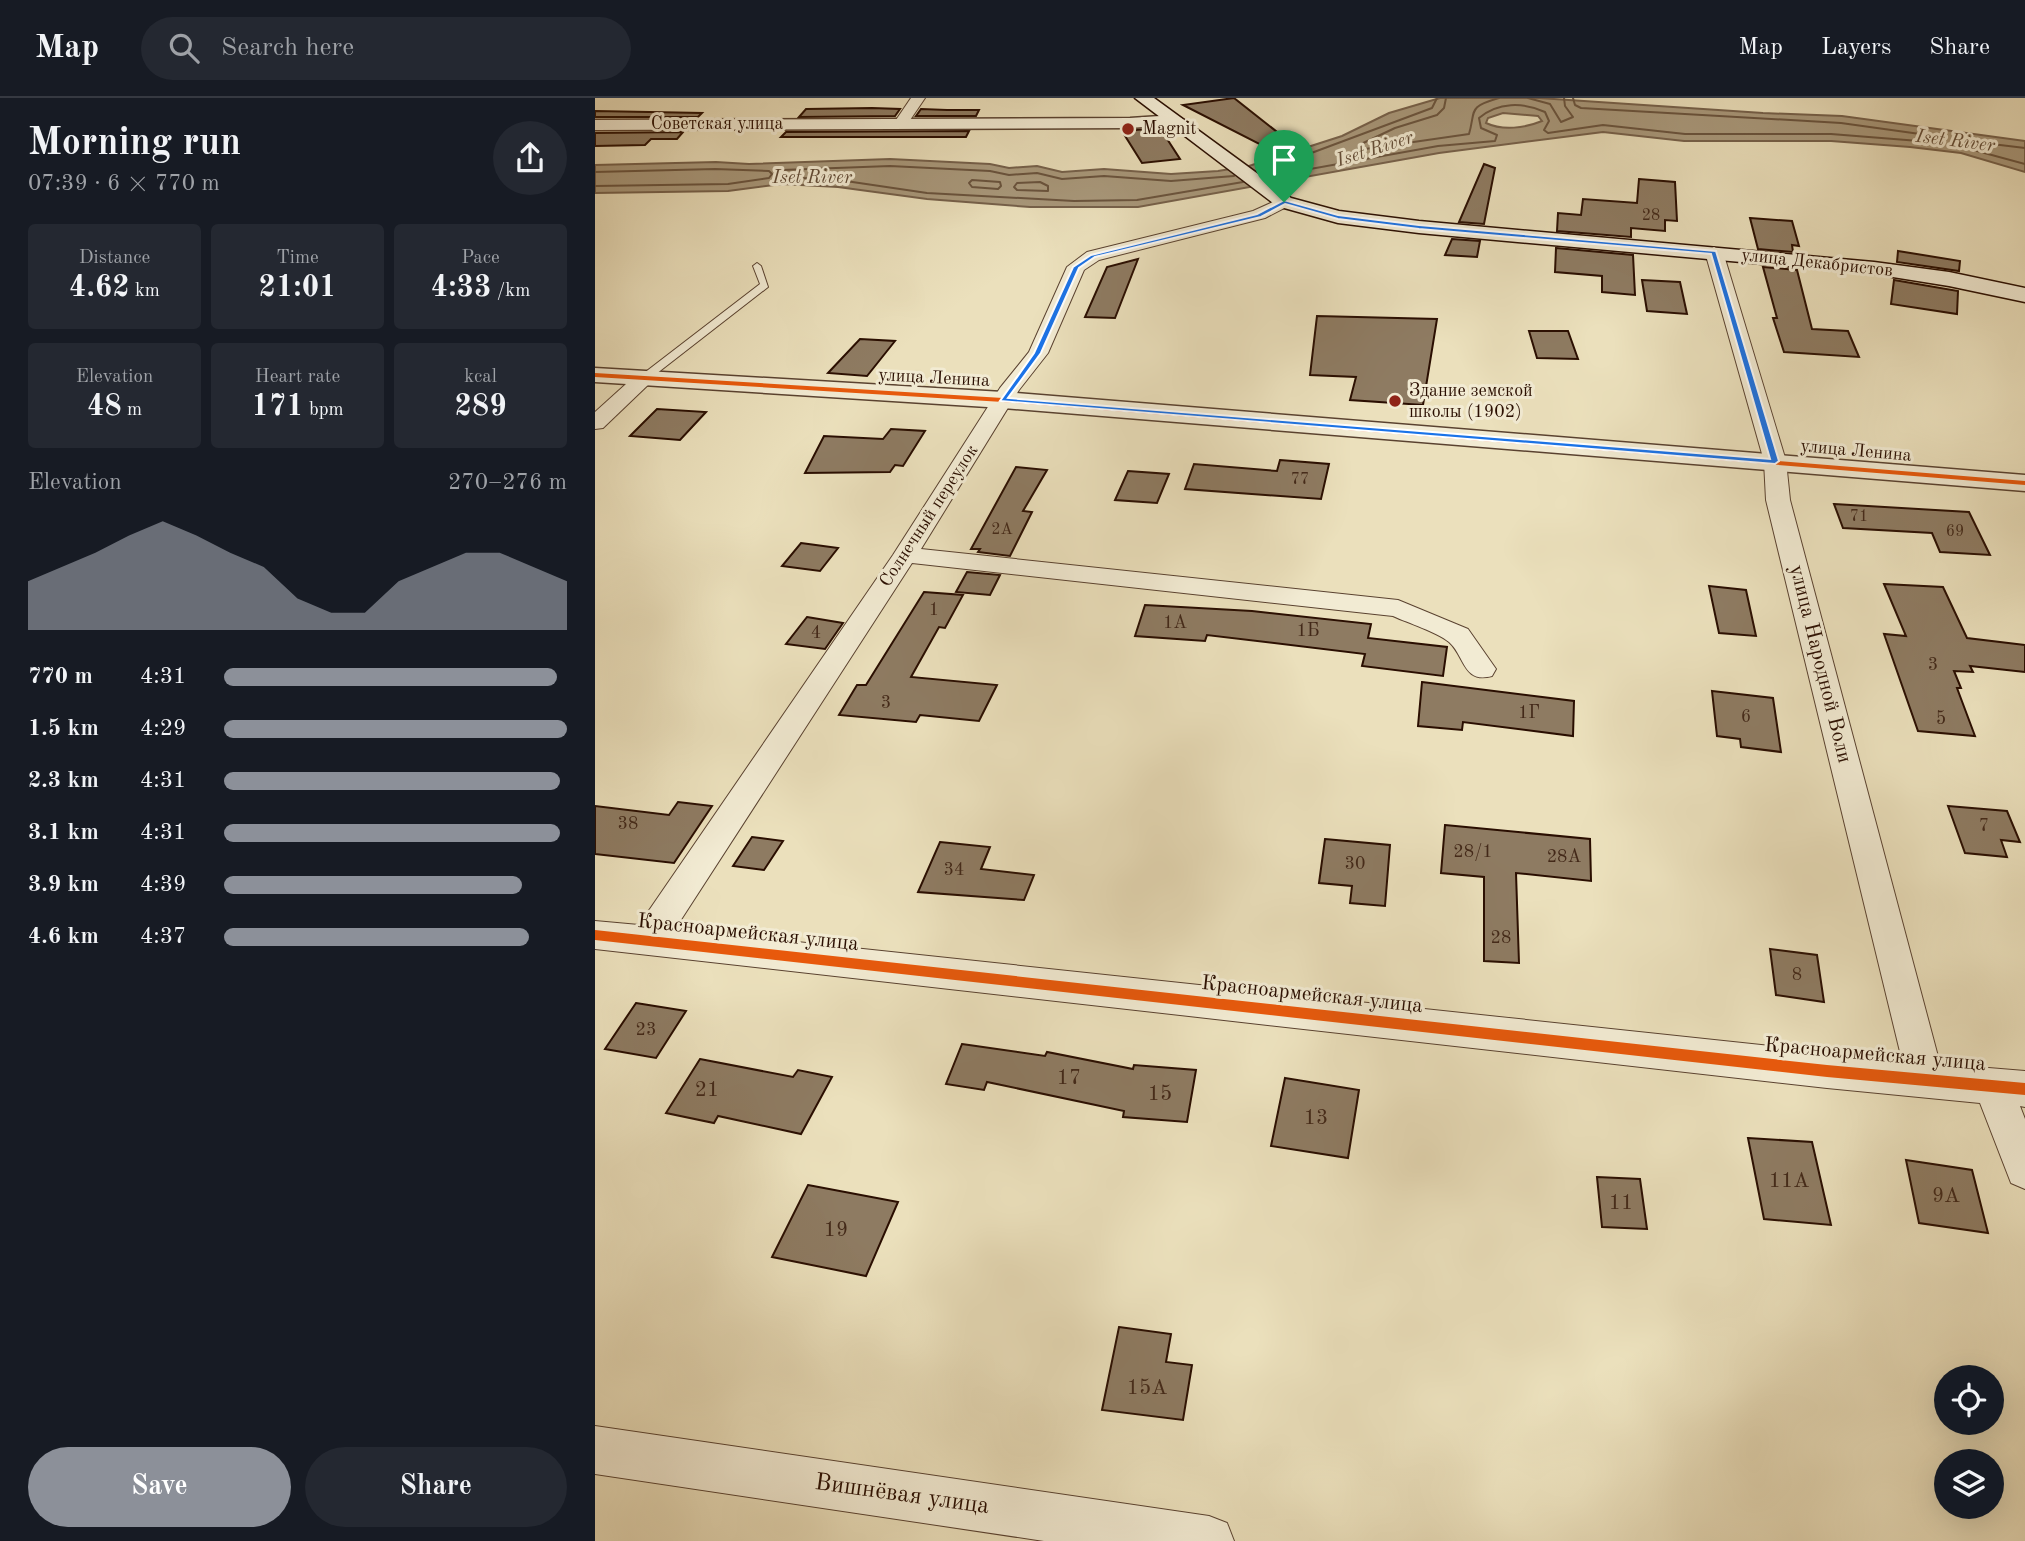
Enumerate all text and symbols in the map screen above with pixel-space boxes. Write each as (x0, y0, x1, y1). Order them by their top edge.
search box (141, 17, 631, 80)
icon: search (165, 29, 203, 67)
text: Map (35, 32, 99, 65)
text: Search here (221, 35, 354, 61)
text: Map (1739, 36, 1783, 60)
text: Layers (1821, 36, 1891, 60)
text: Share (1929, 36, 1990, 60)
street label: Советская улица (651, 115, 783, 133)
place label: Magnit (1142, 120, 1197, 138)
button: share (493, 121, 567, 195)
marker: Magnit (1120, 121, 1136, 137)
text: Morning run (28, 125, 241, 163)
water label: Iset River (1333, 128, 1417, 172)
water label: Iset River (1913, 128, 1997, 156)
pin (1254, 130, 1314, 202)
icon: arrive (1265, 141, 1303, 179)
water label: Iset River (771, 169, 853, 188)
text: 07:39 · 6 × 770 m (28, 172, 220, 195)
house number: 28 (1642, 208, 1660, 224)
street label: улица Декабристов (1740, 246, 1894, 280)
text: Distance (79, 249, 150, 268)
text: Time (276, 249, 319, 268)
text: Pace (461, 249, 500, 268)
text: 4.62 (69, 273, 130, 303)
text: 21:01 (259, 273, 337, 303)
text: 4:33 (431, 273, 491, 303)
text: km (130, 282, 160, 301)
text: /km (491, 282, 530, 301)
street label: улица Ленина (878, 366, 990, 390)
text: Elevation (76, 368, 153, 387)
text: Heart rate (255, 368, 340, 387)
text: kcal (464, 368, 497, 387)
place label: Здание земской школы (1902) (1409, 382, 1533, 421)
text: 48 (87, 392, 122, 422)
text: 171 (251, 392, 304, 422)
text: 289 (454, 392, 507, 422)
marker: Здание земской школы (1902) (1387, 393, 1403, 409)
text: m (122, 401, 142, 420)
text: bpm (304, 401, 344, 420)
street label: улица Ленина (1800, 437, 1913, 465)
street label: Солнечный переулок (877, 442, 981, 590)
text: Elevation (28, 471, 122, 494)
text: 270–276 m (448, 471, 567, 494)
house number: 77 (1291, 472, 1309, 488)
house number: 71 (1850, 509, 1868, 525)
house number: 2А (991, 522, 1013, 538)
house number: 69 (1946, 524, 1964, 540)
street label: улица Народной Воли (1785, 563, 1855, 765)
house number: 1 (929, 601, 939, 619)
house number: 1А (1163, 614, 1187, 632)
house number: 1Б (1296, 622, 1320, 640)
house number: 4 (811, 624, 821, 642)
house number: 3 (1928, 656, 1938, 674)
text: 770 m (28, 665, 93, 688)
text: 4:31 (140, 665, 186, 688)
house number: 3 (881, 694, 891, 712)
house number: 1Г (1518, 704, 1540, 722)
house number: 6 (1741, 708, 1751, 726)
house number: 5 (1936, 710, 1946, 728)
text: 1.5 km (28, 717, 99, 740)
text: 4:29 (140, 717, 186, 740)
text: 2.3 km (28, 769, 99, 792)
text: 4:31 (140, 769, 186, 792)
house number: 38 (618, 815, 638, 833)
house number: 7 (1979, 817, 1989, 835)
text: 3.1 km (28, 821, 99, 844)
text: 4:31 (140, 821, 186, 844)
house number: 28/1 (1453, 843, 1493, 861)
house number: 28А (1547, 848, 1582, 866)
house number: 30 (1345, 855, 1365, 873)
house number: 34 (944, 861, 964, 879)
text: 3.9 km (28, 873, 99, 896)
text: 4:39 (140, 873, 186, 896)
street label: Красноармейская улица (636, 911, 860, 955)
text: 4.6 km (28, 925, 99, 948)
text: 4:37 (140, 925, 186, 948)
house number: 28 (1491, 929, 1511, 947)
house number: 8 (1792, 966, 1802, 984)
street label: Красноармейская улица (1200, 973, 1424, 1017)
house number: 23 (636, 1021, 656, 1039)
street label: Красноармейская улица (1763, 1035, 1987, 1075)
house number: 17 (1057, 1068, 1081, 1089)
house number: 21 (695, 1080, 719, 1101)
house number: 15 (1148, 1084, 1172, 1105)
house number: 13 (1304, 1108, 1328, 1129)
house number: 11А (1769, 1171, 1809, 1192)
house number: 9А (1932, 1186, 1960, 1207)
house number: 11 (1609, 1193, 1633, 1214)
house number: 19 (824, 1220, 848, 1241)
map controls (1934, 1365, 2004, 1519)
button: locate (1934, 1365, 2004, 1435)
house number: 15А (1127, 1378, 1167, 1399)
button: Save (28, 1447, 291, 1527)
button: Share (305, 1447, 567, 1527)
button: layers (1934, 1449, 2004, 1519)
street label: Вишнёвая улица (813, 1471, 991, 1519)

